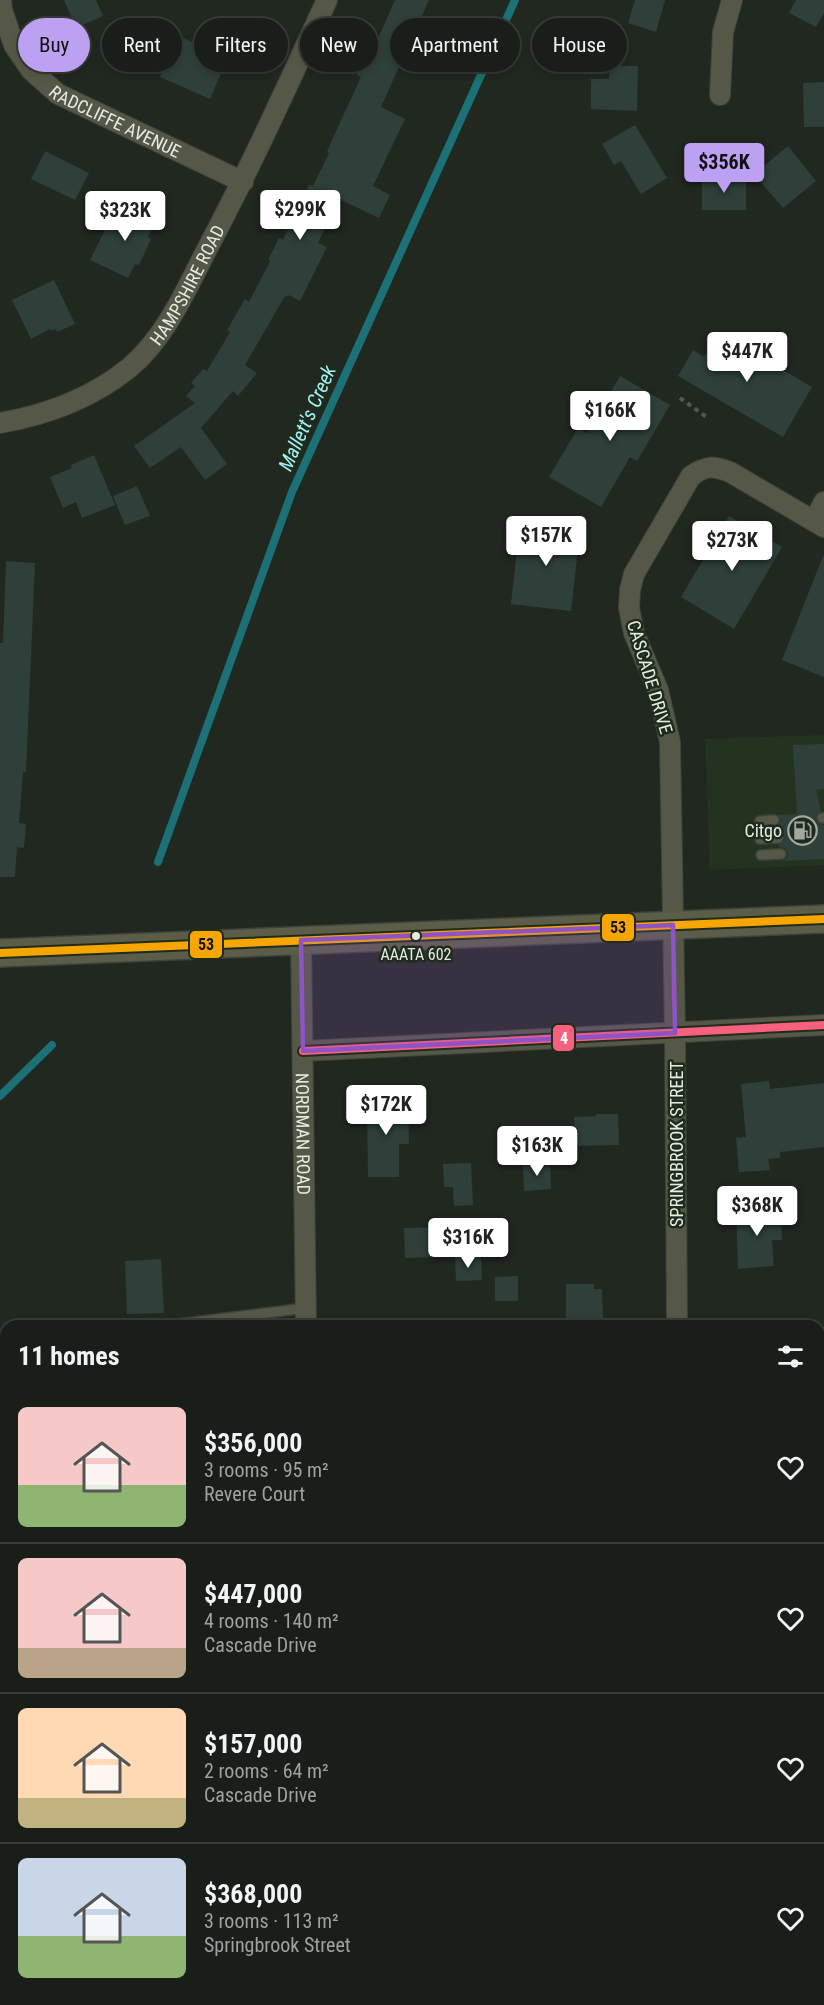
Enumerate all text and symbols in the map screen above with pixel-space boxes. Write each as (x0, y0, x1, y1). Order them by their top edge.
chip: Buy (18, 18, 90, 72)
chip: Rent (102, 18, 182, 72)
chip: Filters (194, 18, 288, 72)
chip: New (300, 18, 378, 72)
chip: Apartment (390, 18, 520, 72)
chip: House (532, 18, 627, 72)
street label: RADCLIFFE AVENUE (45, 81, 184, 161)
pin: $356K (682, 143, 766, 194)
text: $356K (698, 150, 750, 174)
pin: $299K (258, 190, 342, 241)
pin: $323K (83, 191, 167, 242)
text: $299K (274, 197, 326, 221)
text: $323K (99, 198, 151, 222)
street label: HAMPSHIRE ROAD (145, 221, 228, 349)
pin: $447K (705, 332, 789, 383)
text: $447K (721, 339, 773, 363)
water label: Mallett's Creek (273, 360, 341, 475)
pin: $166K (568, 391, 652, 442)
text: $166K (584, 398, 636, 422)
pin: $157K (504, 516, 588, 567)
pin: $273K (690, 521, 774, 572)
text: $157K (520, 523, 572, 547)
text: $273K (706, 528, 758, 552)
street label: CASCADE DRIVE (623, 618, 677, 736)
fuel station icon: Citgo (787, 814, 819, 846)
place label: Citgo (744, 820, 782, 841)
line badge: 53 (601, 913, 635, 942)
text: 53 (610, 918, 626, 937)
line badge: 53 (189, 930, 223, 959)
marker: AAATA 602 (410, 930, 422, 942)
text: 53 (198, 935, 214, 954)
place label: AAATA 602 (381, 945, 452, 964)
line badge: 4 (552, 1024, 575, 1052)
text: 4 (560, 1029, 568, 1048)
street label: SPRINGBROOK STREET (666, 1061, 687, 1227)
street label: NORDMAN ROAD (292, 1073, 315, 1195)
pin: $172K (344, 1085, 428, 1136)
text: $172K (360, 1092, 412, 1116)
pin: $163K (495, 1126, 579, 1177)
text: $163K (511, 1133, 563, 1157)
pin: $368K (715, 1186, 799, 1237)
text: $368K (731, 1193, 783, 1217)
pin: $316K (426, 1218, 510, 1269)
text: $316K (442, 1225, 494, 1249)
icon: filters (774, 1340, 807, 1373)
text: 11 homes (18, 1341, 120, 1371)
text: $356,000 (204, 1428, 302, 1458)
icon: home (66, 1431, 138, 1503)
icon: heart (774, 1451, 807, 1484)
text: 3 rooms · 95 m² (204, 1458, 329, 1482)
text: Revere Court (204, 1482, 305, 1506)
text: $447,000 (204, 1579, 302, 1609)
icon: home (66, 1582, 138, 1654)
icon: heart (774, 1602, 807, 1635)
text: 4 rooms · 140 m² (204, 1609, 339, 1633)
text: Cascade Drive (204, 1633, 317, 1657)
text: $157,000 (204, 1729, 302, 1759)
icon: home (66, 1732, 138, 1804)
icon: heart (774, 1752, 807, 1785)
text: 2 rooms · 64 m² (204, 1759, 329, 1783)
text: Cascade Drive (204, 1783, 317, 1807)
text: $368,000 (204, 1879, 302, 1909)
icon: home (66, 1882, 138, 1954)
icon: heart (774, 1902, 807, 1935)
text: 3 rooms · 113 m² (204, 1909, 339, 1933)
text: Springbrook Street (204, 1933, 351, 1957)

